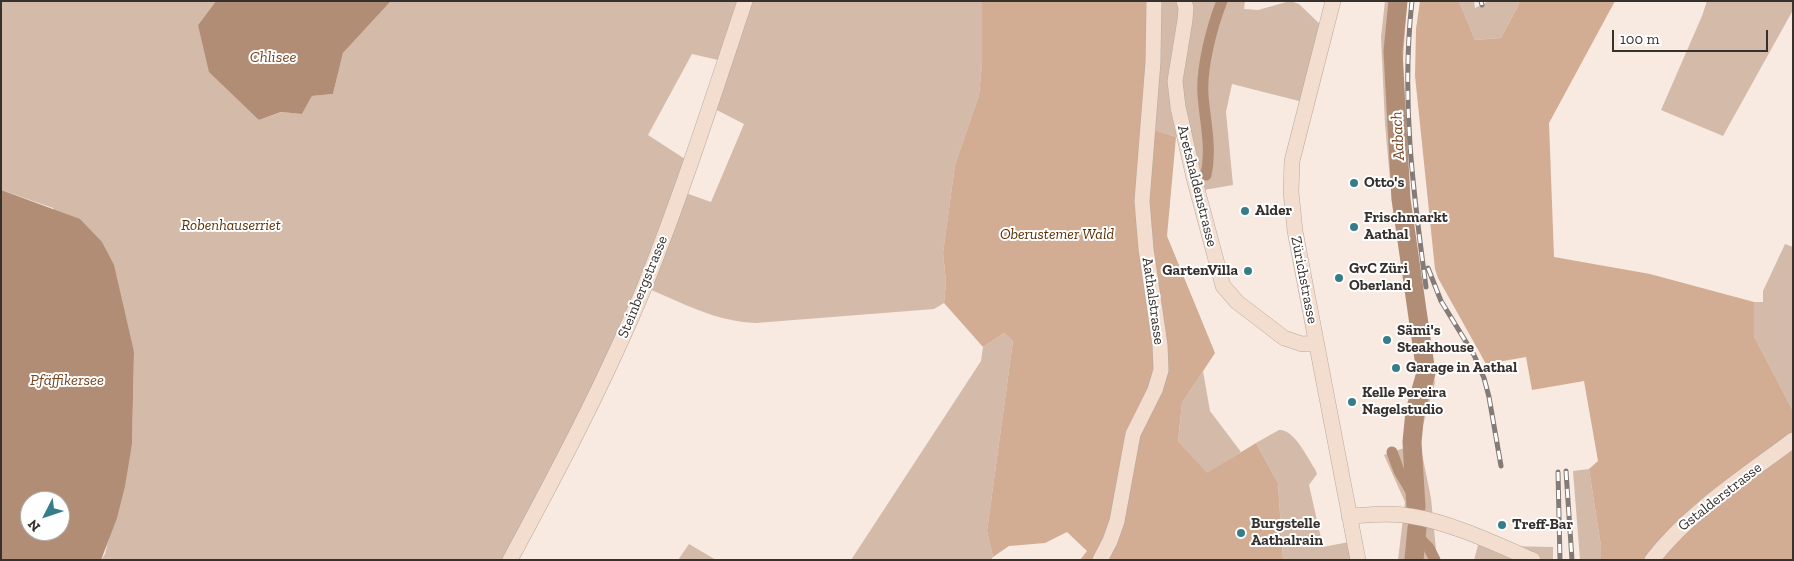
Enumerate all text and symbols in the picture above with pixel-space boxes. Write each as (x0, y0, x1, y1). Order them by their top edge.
scale bar (1614, 20, 1770, 52)
text: 100 m (1620, 30, 1659, 48)
water label: Chlisee (250, 47, 296, 67)
water label: Aabach (1387, 111, 1409, 161)
street label: Aretshaldenstrasse (1173, 123, 1221, 249)
place label: Otto's (1364, 174, 1404, 192)
marker: Otto's (1348, 177, 1360, 189)
place label: Alder (1255, 202, 1292, 220)
marker: Alder (1239, 205, 1251, 217)
place label: Frischmarkt Aathal (1364, 209, 1448, 244)
park label: Robenhauserriet (181, 217, 281, 235)
marker: Frischmarkt Aathal (1348, 221, 1360, 233)
park label: Oberustemer Wald (1000, 226, 1114, 244)
street label: Steinbergstrasse (614, 233, 672, 341)
street label: Zürichstrasse (1287, 235, 1321, 325)
street label: Aathalstrasse (1138, 256, 1168, 346)
place label: GvC Züri Oberland (1349, 260, 1411, 295)
place label: GartenVilla (1162, 262, 1238, 280)
marker: GartenVilla (1242, 265, 1254, 277)
marker: GvC Züri Oberland (1333, 272, 1345, 284)
place label: Sämi's Steakhouse (1397, 322, 1474, 357)
marker: Sämi's Steakhouse (1381, 334, 1393, 346)
place label: Garage in Aathal (1406, 359, 1517, 377)
marker: Garage in Aathal (1390, 362, 1402, 374)
water label: Pfäffikersee (30, 370, 104, 390)
place label: Kelle Pereira Nagelstudio (1362, 384, 1446, 419)
marker: Kelle Pereira Nagelstudio (1346, 396, 1358, 408)
street label: Gstalderstrasse (1675, 459, 1765, 535)
north arrow (20, 491, 70, 541)
place label: Burgstelle Aathalrain (1251, 515, 1323, 550)
text: N (24, 516, 44, 535)
place label: Treff-Bar (1512, 516, 1573, 534)
marker: Treff-Bar (1496, 519, 1508, 531)
marker: Burgstelle Aathalrain (1235, 527, 1247, 539)

